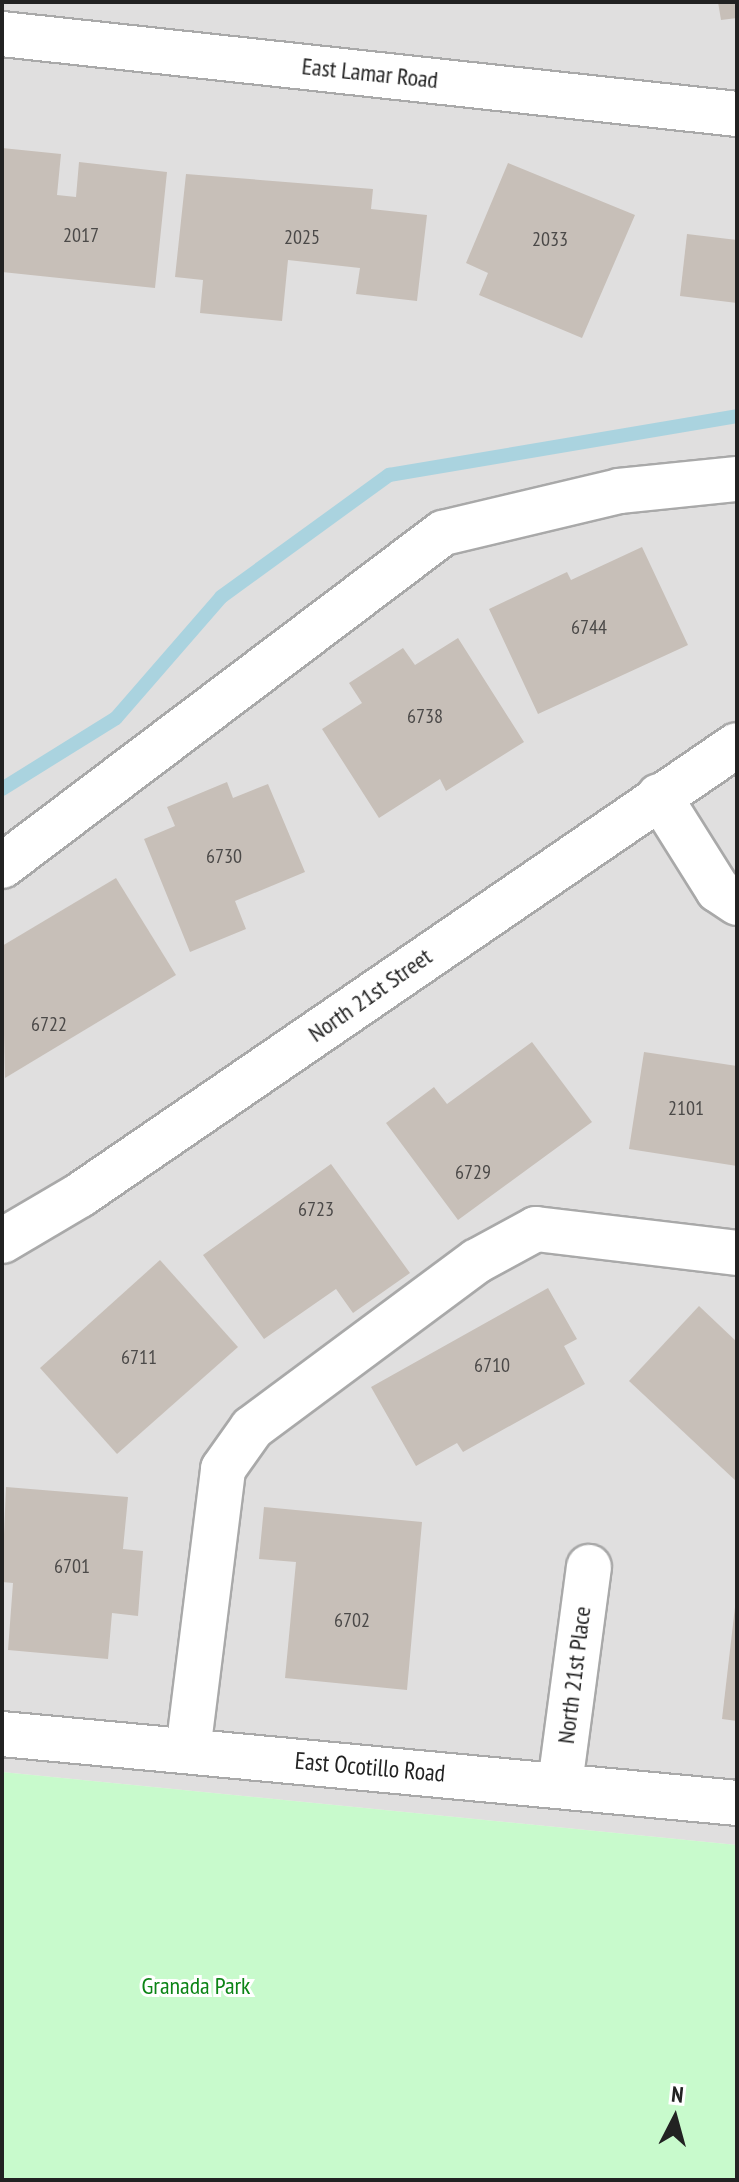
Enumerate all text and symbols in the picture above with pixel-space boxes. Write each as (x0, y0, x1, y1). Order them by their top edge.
street label: East Lamar Road (300, 52, 440, 94)
house number: 2017 (63, 223, 99, 247)
house number: 2025 (284, 225, 320, 249)
house number: 2033 (532, 227, 568, 251)
house number: 6744 (571, 615, 607, 639)
house number: 6738 (407, 704, 443, 728)
house number: 6730 (206, 844, 242, 868)
street label: North 21st Street (303, 942, 437, 1048)
house number: 6722 (31, 1012, 67, 1036)
house number: 2101 (668, 1096, 704, 1120)
house number: 6729 (455, 1160, 491, 1184)
house number: 6723 (298, 1197, 334, 1221)
house number: 6711 (121, 1345, 157, 1369)
house number: 6710 (474, 1353, 510, 1377)
house number: 6701 (54, 1554, 90, 1578)
street label: North 21st Place (551, 1605, 597, 1745)
house number: 6702 (334, 1608, 370, 1632)
street label: East Ocotillo Road (294, 1746, 446, 1788)
park label: Granada Park (142, 1972, 250, 2000)
north arrow (635, 2078, 715, 2158)
text: N (670, 2080, 685, 2109)

